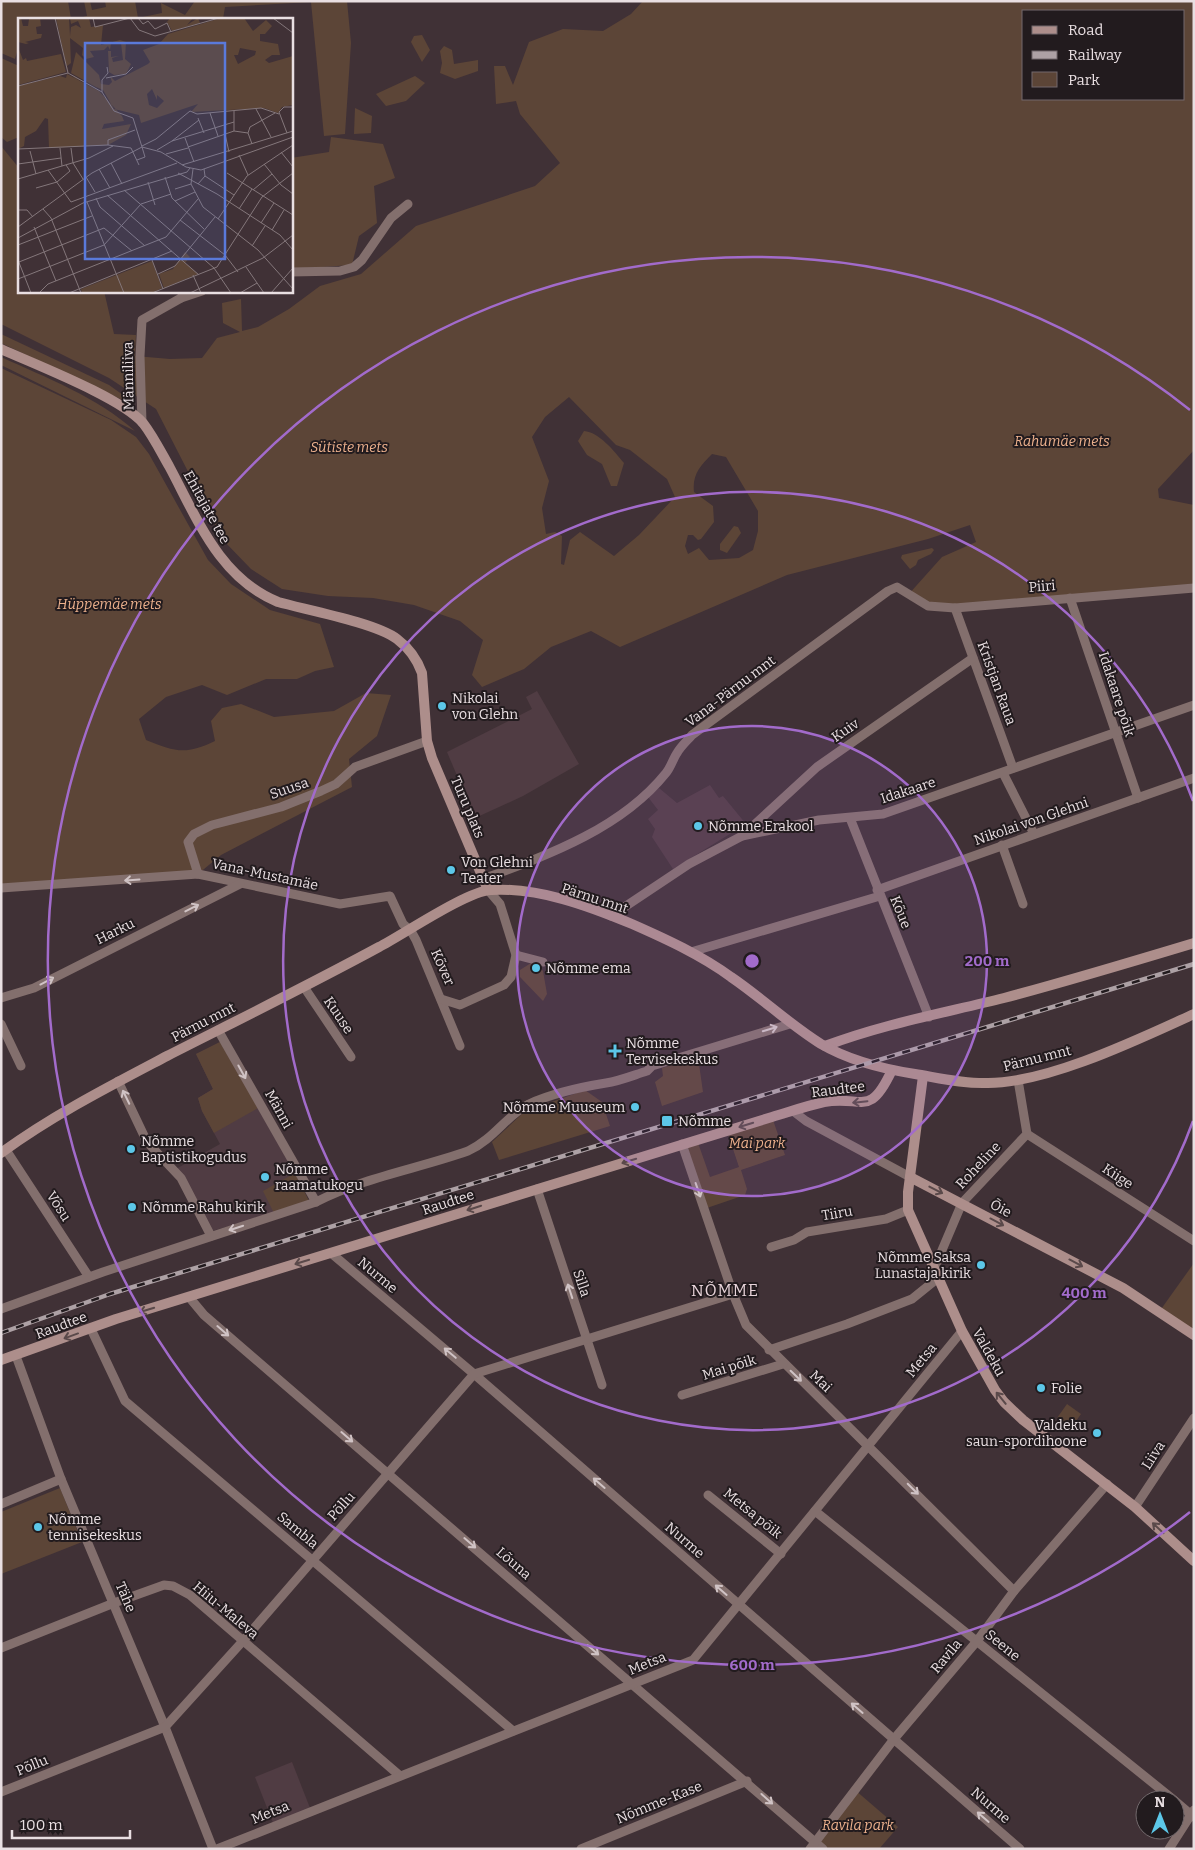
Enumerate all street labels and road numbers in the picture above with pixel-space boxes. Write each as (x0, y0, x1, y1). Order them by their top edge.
street label: Männiliiva (119, 341, 138, 410)
street label: Ehitajate tee (179, 468, 234, 547)
street label: Piiri (1028, 577, 1056, 596)
street label: Kristjan Raua (974, 639, 1020, 728)
street label: Idakaare põik (1095, 650, 1138, 739)
street label: Vana-Pärnu mnt (682, 652, 779, 731)
street label: Kuiv (828, 715, 863, 746)
street label: Suusa (268, 774, 311, 803)
street label: Turu plats (447, 774, 488, 841)
street label: Idakaare (878, 774, 938, 807)
street label: Nikolai von Glehni (972, 794, 1090, 849)
street label: Vana-Mustamäe (210, 855, 320, 894)
street label: Pärnu mnt (559, 880, 630, 917)
street label: Kõue (886, 893, 915, 931)
street label: Harku (93, 915, 138, 948)
street label: Kõver (427, 946, 458, 988)
street label: Kuuse (320, 993, 357, 1037)
street label: Pärnu mnt (168, 999, 238, 1046)
street label: Pärnu mnt (1001, 1042, 1073, 1075)
street label: Raudtee (810, 1078, 866, 1101)
street label: Männi (261, 1087, 296, 1132)
street label: Roheline (952, 1138, 1004, 1192)
street label: Kiige (1099, 1160, 1136, 1193)
street label: Raudtee (420, 1186, 476, 1219)
street label: Võsu (43, 1188, 75, 1225)
street label: Õie (987, 1196, 1014, 1221)
street label: Tiiru (820, 1203, 854, 1224)
street label: Nurme (354, 1254, 401, 1297)
street label: Silla (569, 1267, 594, 1299)
street label: Raudtee (33, 1308, 89, 1343)
street label: Valdeku (968, 1325, 1009, 1380)
street label: Metsa (902, 1339, 941, 1381)
street label: Mai põik (700, 1351, 758, 1384)
street label: Mai (806, 1367, 835, 1396)
street label: Liiva (1138, 1438, 1169, 1473)
street label: Metsa põik (720, 1485, 785, 1542)
street label: Põllu (324, 1488, 359, 1524)
street label: Sambla (274, 1508, 322, 1553)
street label: Nurme (661, 1519, 708, 1562)
street label: Lõuna (493, 1544, 535, 1583)
street label: Hiiu-Maleva (189, 1578, 262, 1643)
street label: Tähe (112, 1579, 140, 1615)
street label: Seene (982, 1626, 1024, 1665)
street label: Ravila (927, 1636, 966, 1677)
street label: Metsa (626, 1648, 669, 1679)
street label: Põllu (14, 1751, 51, 1780)
street label: Nõmme-Kase (614, 1778, 705, 1827)
street label: Nurme (967, 1784, 1014, 1827)
street label: Metsa (249, 1797, 292, 1828)

